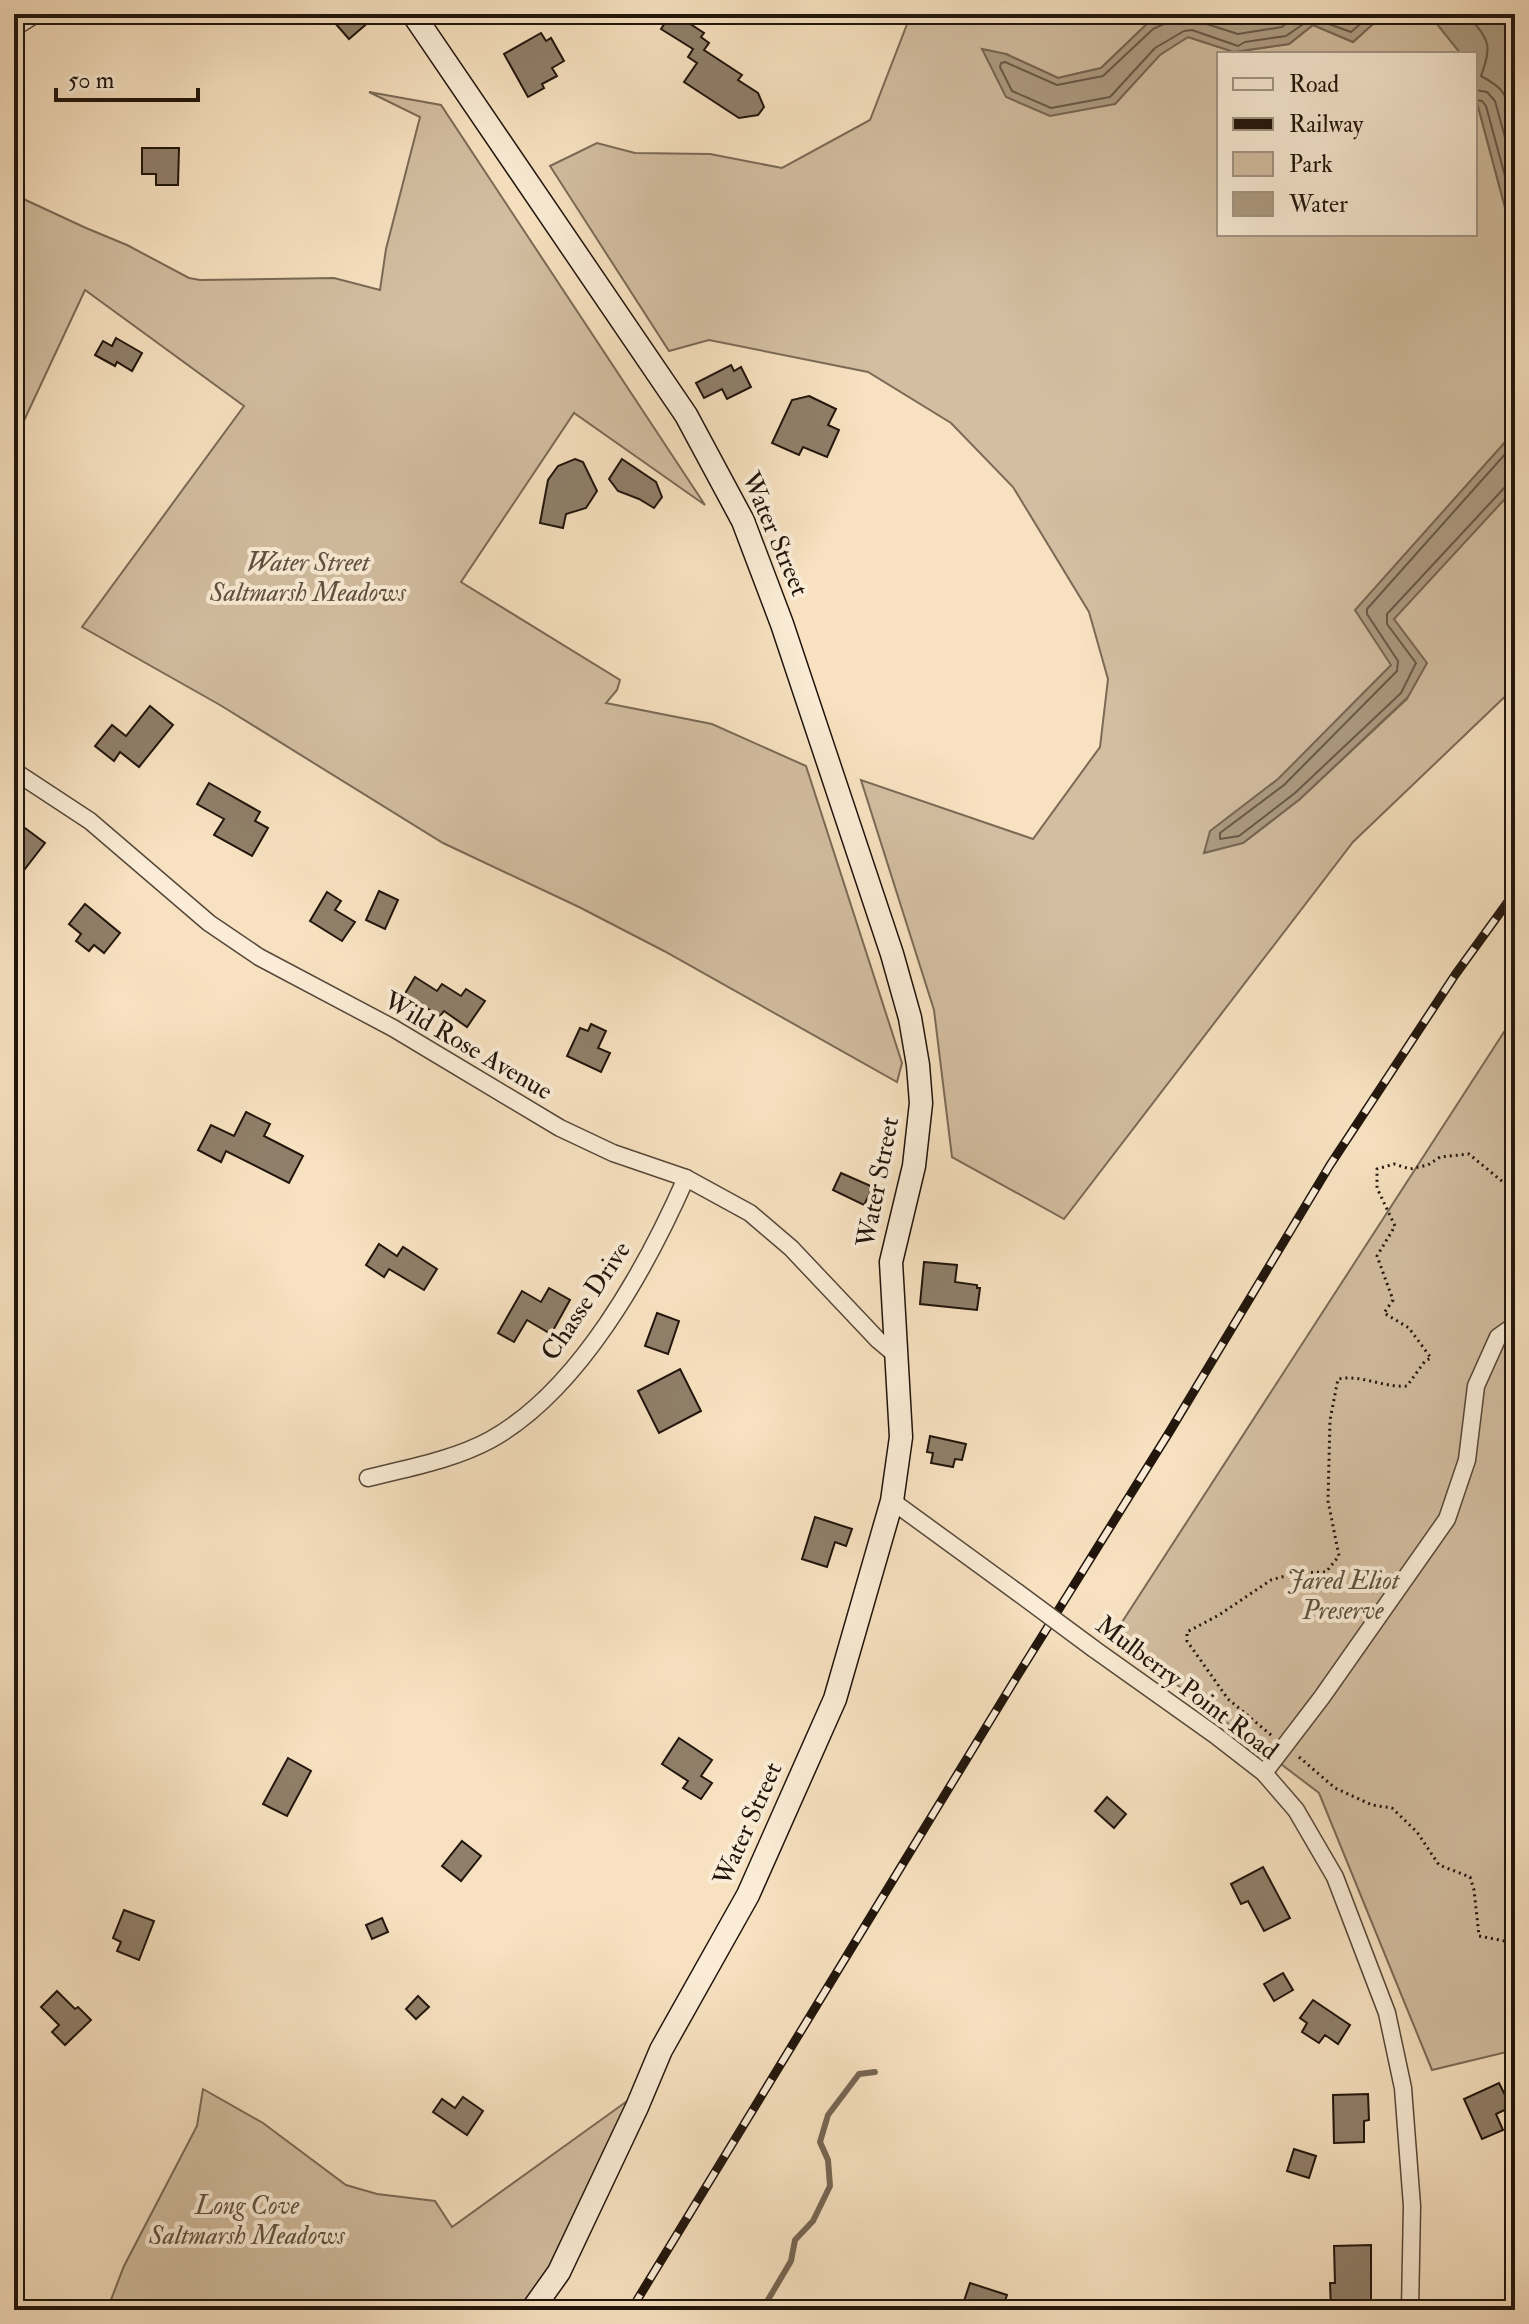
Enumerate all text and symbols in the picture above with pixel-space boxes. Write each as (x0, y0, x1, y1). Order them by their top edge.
scale bar (56, 52, 198, 102)
legend (1217, 52, 1477, 236)
text: 50 m (68, 65, 115, 96)
text: Road (1289, 69, 1339, 100)
text: Railway (1289, 109, 1364, 140)
text: Park (1289, 149, 1333, 180)
text: Water (1288, 189, 1348, 220)
street label: Water Street (734, 466, 816, 601)
park label: Water Street Saltmarsh Meadows (209, 547, 407, 609)
street label: Wild Rose Avenue (377, 984, 558, 1107)
street label: Water Street (850, 1114, 906, 1251)
street label: Chasse Drive (534, 1235, 638, 1367)
park label: Jared Eliot Preserve (1287, 1565, 1401, 1627)
street label: Mulberry Point Road (1090, 1609, 1285, 1767)
street label: Water Street (706, 1757, 789, 1892)
park label: Long Cove Saltmarsh Meadows (148, 2190, 346, 2252)

